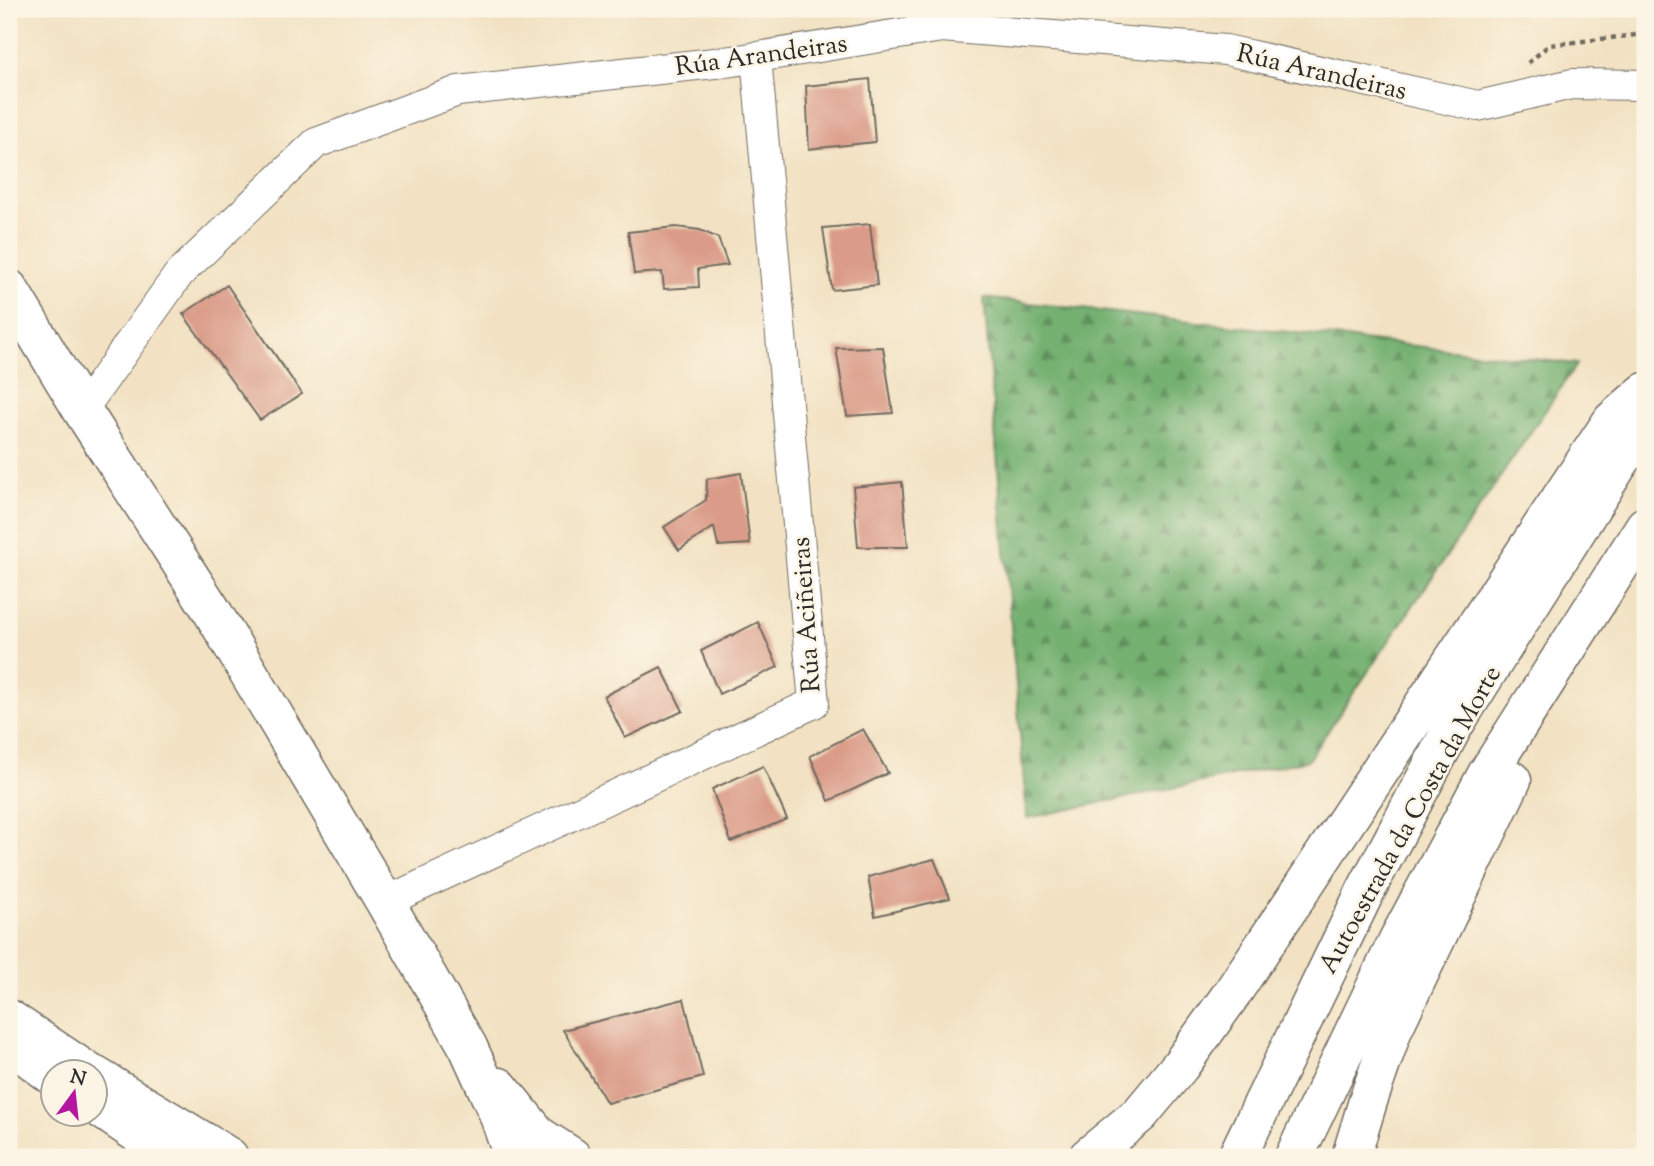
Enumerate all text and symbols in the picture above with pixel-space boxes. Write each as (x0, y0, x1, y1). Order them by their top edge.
street label: Rúa Arandeiras (673, 26, 850, 87)
street label: Rúa Arandeiras (1233, 36, 1410, 111)
street label: Rúa Aciñeiras (784, 536, 831, 694)
street label: Autoestrada da Costa da Morte (1311, 659, 1512, 981)
north arrow (38, 1058, 108, 1128)
text: N (67, 1064, 89, 1094)

